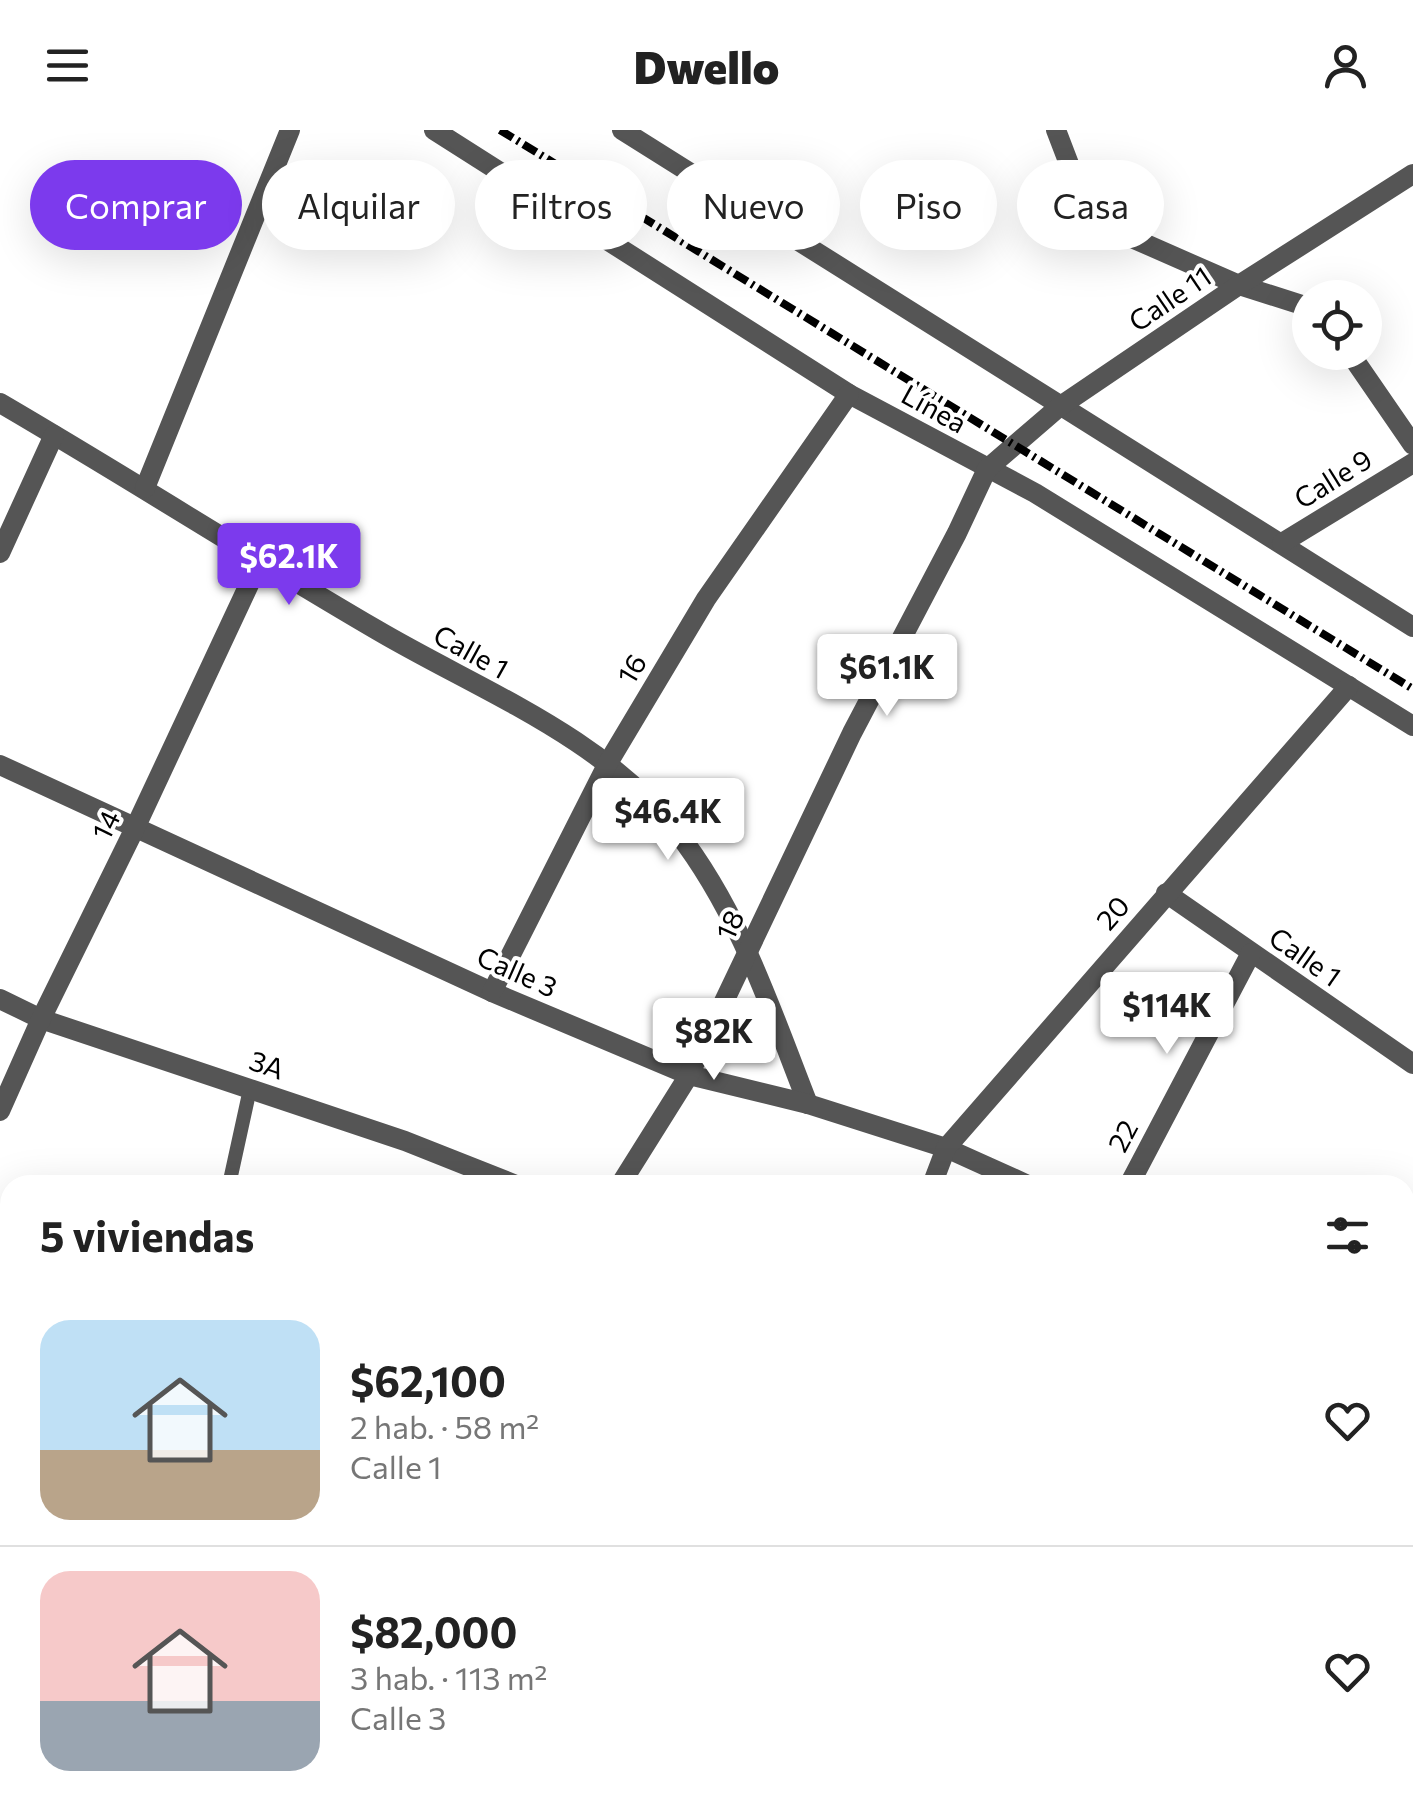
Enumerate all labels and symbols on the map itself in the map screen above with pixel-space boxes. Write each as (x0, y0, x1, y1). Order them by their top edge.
street label: Calle 11 (1122, 258, 1217, 338)
street label: Línea (896, 377, 973, 440)
street label: Calle 9 (1287, 441, 1378, 515)
pin: $62.1K (208, 523, 370, 608)
street label: Calle 1 (428, 617, 515, 685)
pin: $61.1K (806, 634, 968, 719)
street label: 16 (609, 647, 653, 690)
pin: $46.4K (587, 778, 749, 863)
street label: 14 (84, 804, 127, 845)
street label: 20 (1088, 888, 1136, 936)
street label: 18 (708, 904, 751, 945)
street label: Calle 1 (1263, 919, 1348, 993)
street label: Calle 3 (472, 938, 563, 1004)
pin: $114K (1097, 972, 1237, 1057)
pin: $82K (655, 998, 773, 1083)
street label: 3A (245, 1042, 289, 1086)
street label: 22 (1100, 1114, 1144, 1157)

